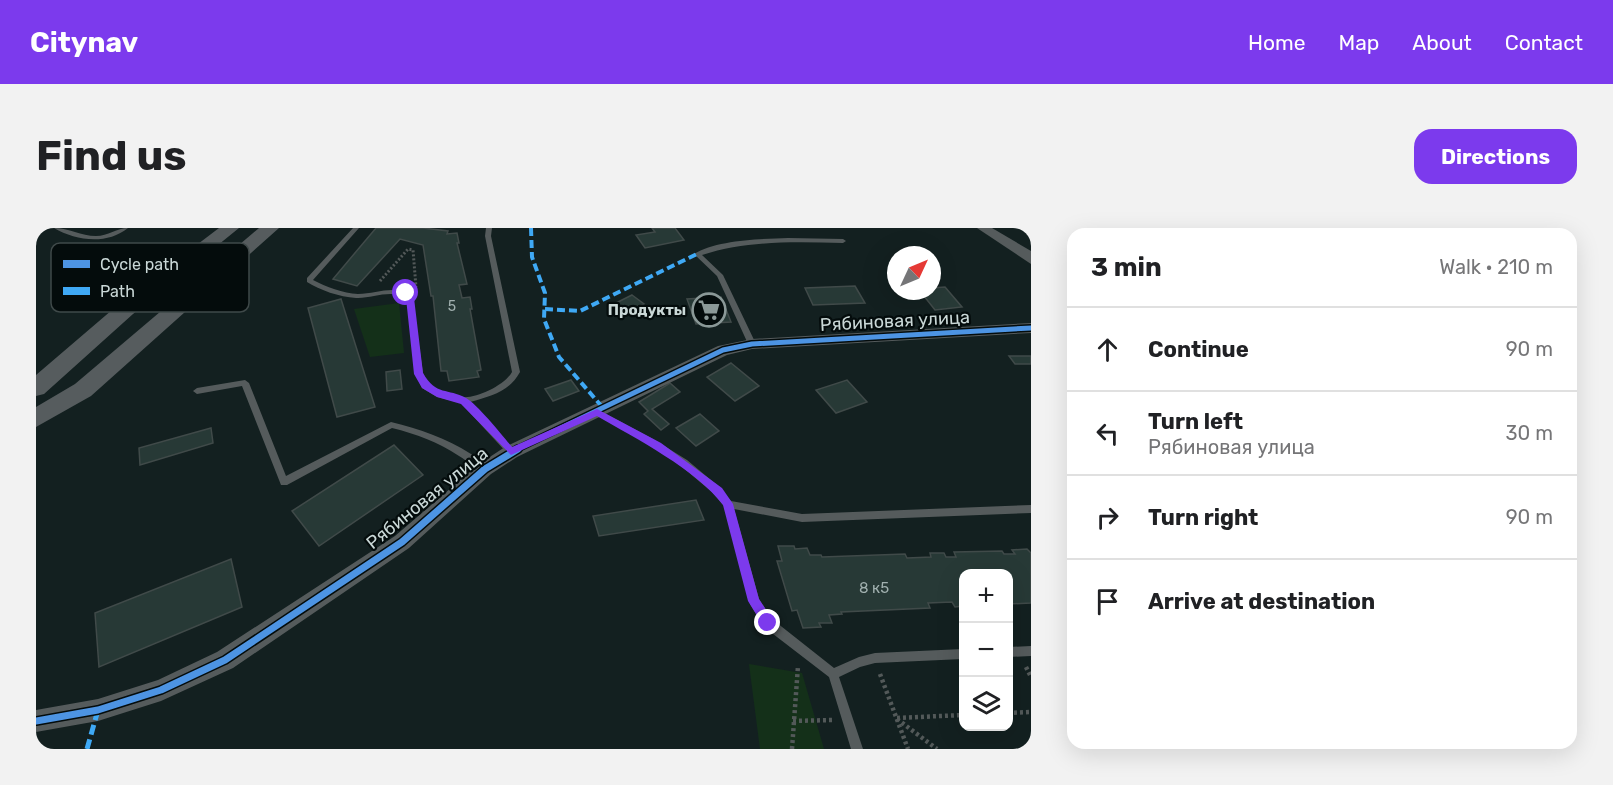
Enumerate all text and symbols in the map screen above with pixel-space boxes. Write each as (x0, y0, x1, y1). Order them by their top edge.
text: Citynav (30, 26, 138, 59)
text: Home (1248, 30, 1305, 55)
text: Map (1338, 30, 1379, 55)
text: About (1412, 30, 1472, 55)
text: Contact (1505, 30, 1583, 55)
button: Directions (1414, 129, 1577, 184)
text: Find us (36, 131, 187, 181)
legend (51, 243, 249, 312)
north arrow (887, 246, 941, 300)
text: 3 min (1091, 252, 1162, 283)
text: Cycle path (100, 255, 179, 274)
text: Walk · 210 m (1439, 255, 1553, 279)
route start (392, 279, 418, 305)
text: Path (100, 282, 135, 301)
supermarket icon: Продукты (691, 292, 727, 328)
house number: 5 (448, 298, 456, 315)
place label: Продукты (608, 301, 686, 319)
street label: Рябиновая улица (819, 306, 971, 336)
icon: ahead (1091, 333, 1124, 366)
text: Continue (1148, 336, 1249, 363)
text: 90 m (1506, 337, 1553, 361)
text: Turn left (1148, 408, 1243, 435)
icon: left (1091, 417, 1124, 450)
text: 30 m (1506, 421, 1553, 445)
text: Рябиновая улица (1148, 435, 1315, 459)
street label: Рябиновая улица (362, 442, 492, 554)
icon: right (1091, 501, 1124, 534)
text: Turn right (1148, 504, 1258, 531)
text: 90 m (1506, 505, 1553, 529)
map controls (959, 569, 1013, 731)
button: + (959, 569, 1013, 623)
house number: 8 к5 (859, 579, 889, 597)
icon: arrive (1091, 585, 1124, 618)
text: Arrive at destination (1148, 588, 1375, 615)
route end (754, 609, 780, 635)
button: − (959, 623, 1013, 677)
button: layers (959, 677, 1013, 731)

